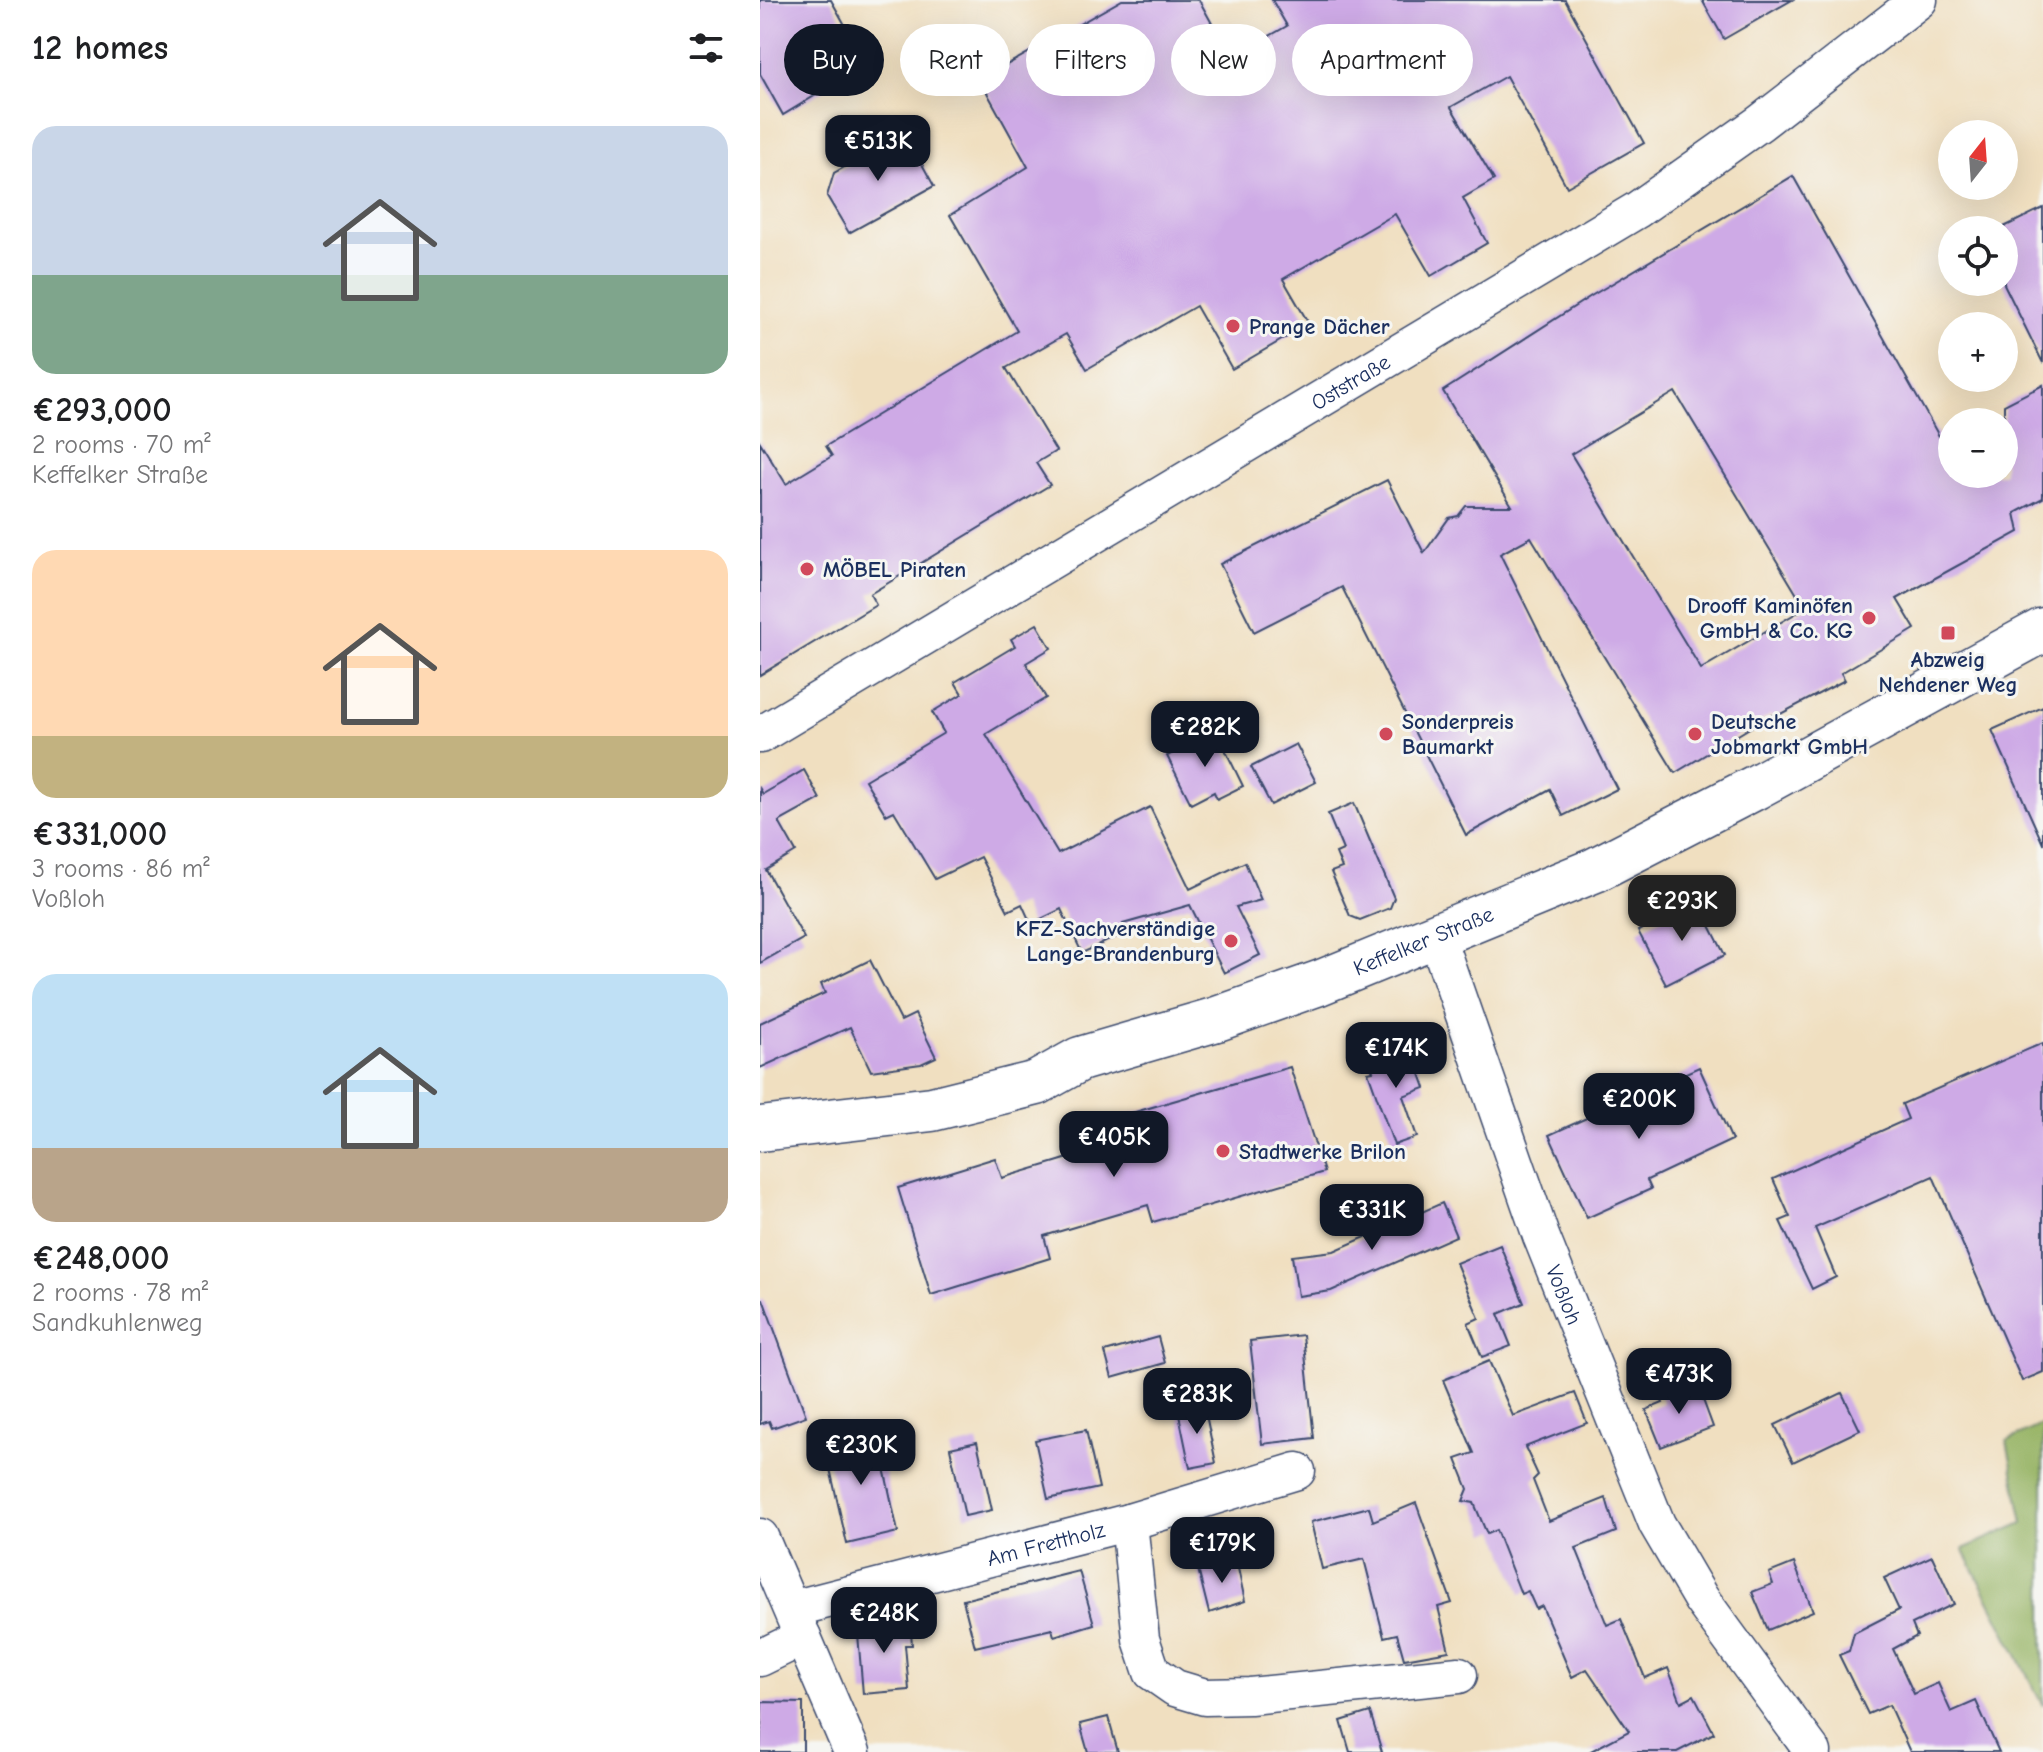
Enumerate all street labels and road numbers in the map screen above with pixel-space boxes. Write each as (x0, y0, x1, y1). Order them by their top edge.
street label: Oststraße (1307, 349, 1395, 416)
street label: Keffelker Straße (1350, 901, 1497, 982)
street label: Voßloh (1540, 1261, 1587, 1329)
street label: Am Frettholz (984, 1517, 1108, 1572)

